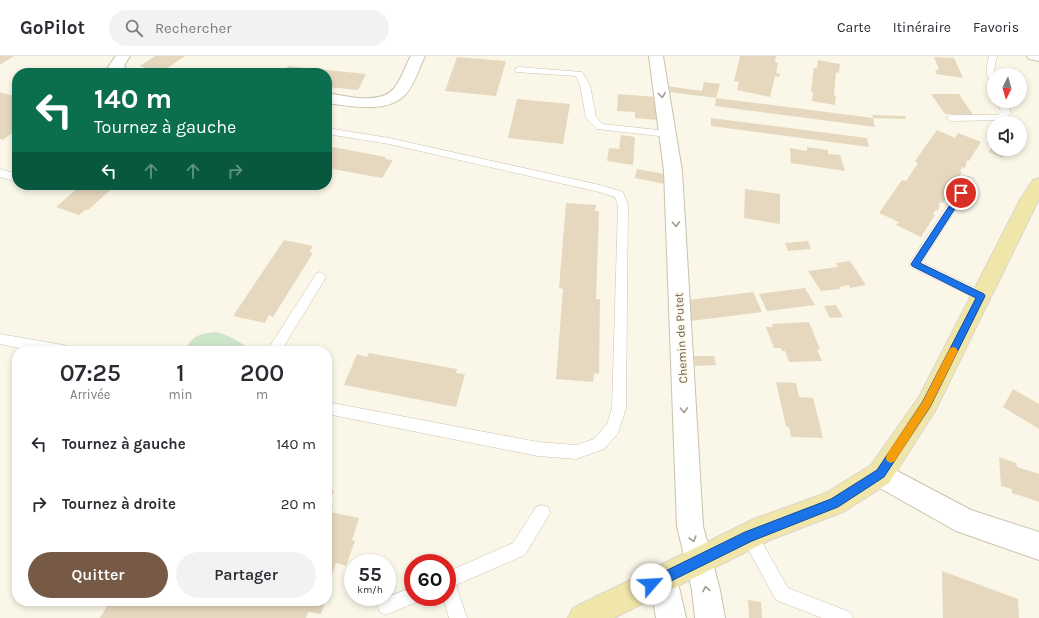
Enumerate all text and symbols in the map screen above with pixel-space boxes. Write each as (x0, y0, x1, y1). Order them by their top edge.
search box (109, 10, 389, 46)
text: GoPilot (20, 17, 85, 39)
icon: search (123, 17, 145, 39)
text: Rechercher (155, 19, 232, 37)
text: Carte (837, 19, 871, 36)
text: Itinéraire (893, 19, 951, 36)
text: Favoris (973, 19, 1019, 36)
north arrow (987, 68, 1027, 108)
map controls (987, 68, 1027, 156)
text: 140 m (94, 82, 172, 115)
icon: left (28, 84, 80, 136)
one-way arrow (657, 92, 666, 98)
text: Tournez à gauche (94, 116, 236, 138)
button: sound (987, 116, 1027, 156)
icon: left (98, 160, 120, 182)
icon: ahead (140, 160, 162, 182)
icon: ahead (182, 160, 204, 182)
icon: right (224, 160, 246, 182)
pin (944, 176, 978, 210)
icon: arrive (950, 182, 972, 204)
one-way arrow (672, 221, 680, 227)
street label: Chemin de Putet (672, 292, 690, 384)
text: 07:25 (60, 359, 121, 387)
text: 1 (176, 359, 185, 387)
text: 200 (240, 359, 284, 387)
text: Arrivée (70, 387, 111, 402)
text: min (168, 387, 192, 402)
text: m (256, 387, 268, 402)
one-way arrow (680, 407, 689, 413)
icon: left (28, 433, 50, 455)
text: Tournez à gauche (62, 435, 186, 453)
text: 140 m (276, 435, 316, 453)
icon: right (28, 493, 50, 515)
text: Tournez à droite (62, 495, 176, 513)
text: 20 m (281, 495, 316, 513)
one-way arrow (688, 535, 697, 542)
button: Quitter (28, 552, 168, 598)
button: Partager (176, 552, 316, 598)
speed limit sign: 60 (404, 554, 456, 606)
text: 55 (358, 563, 382, 586)
position arrow (630, 563, 672, 605)
text: km/h (357, 584, 383, 596)
one-way arrow (702, 586, 711, 593)

